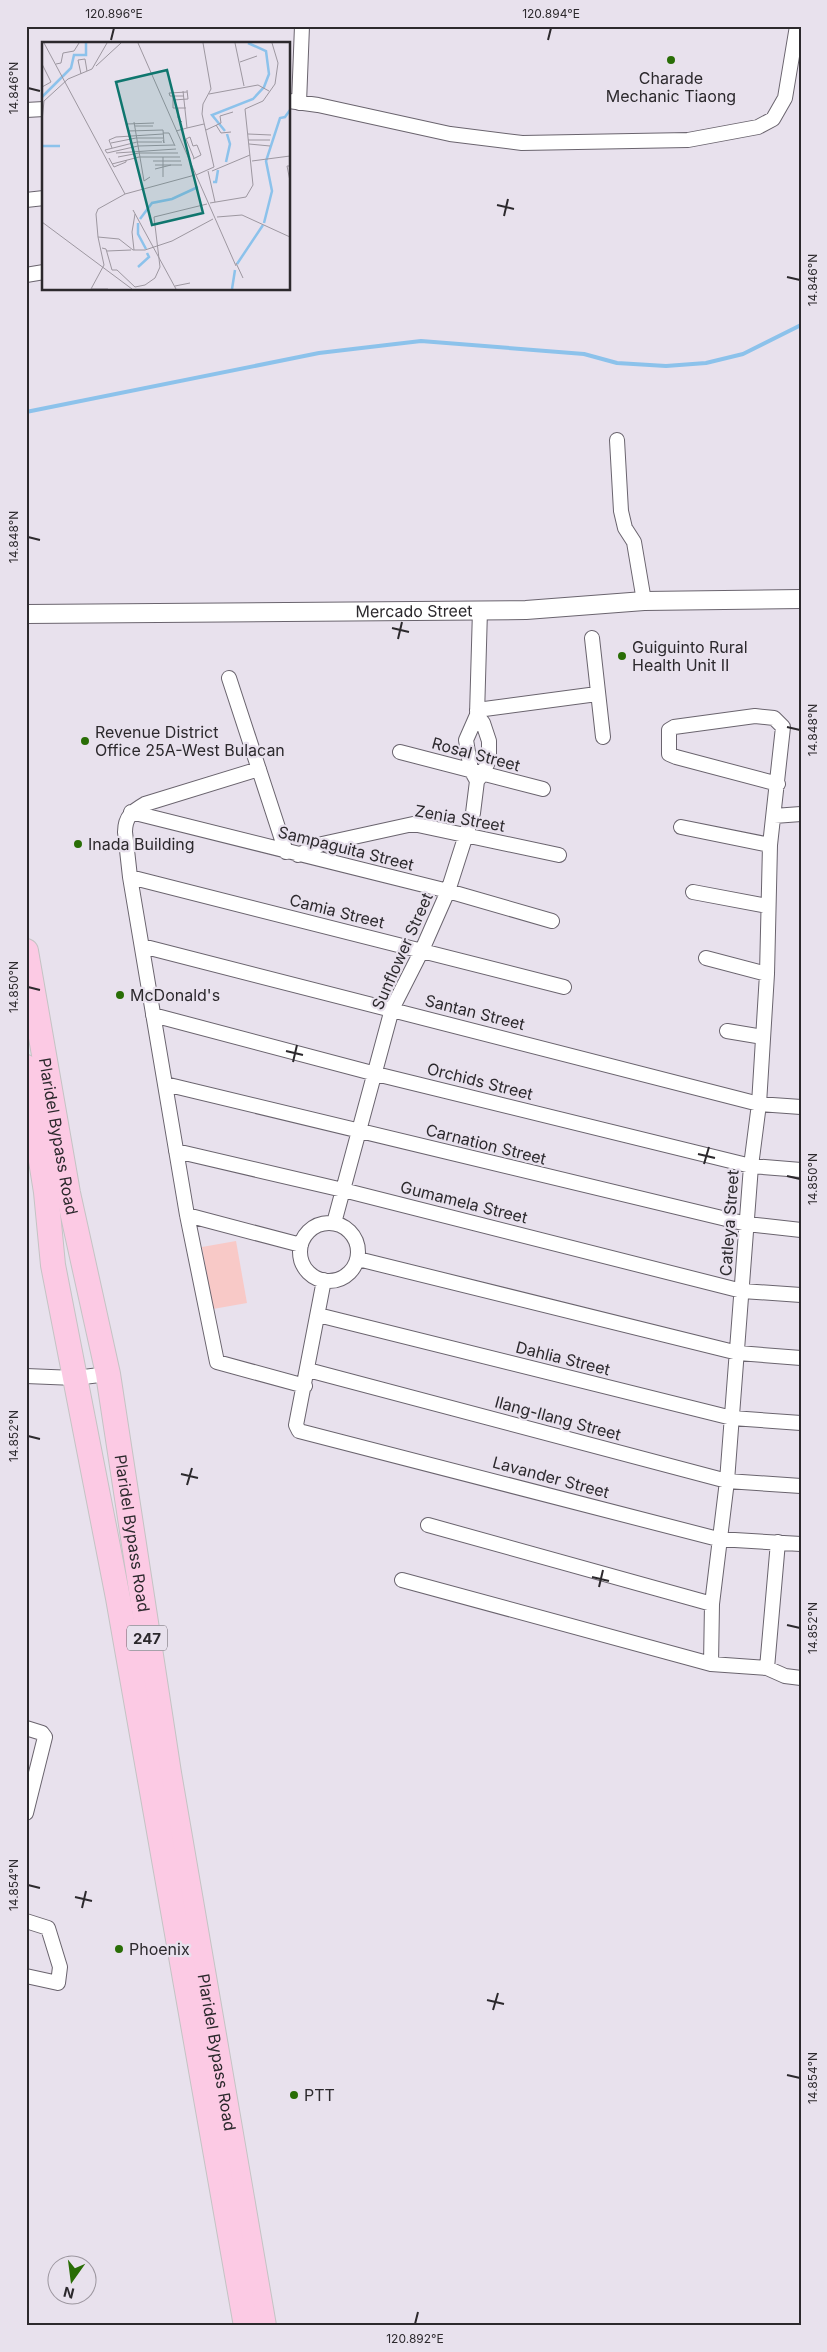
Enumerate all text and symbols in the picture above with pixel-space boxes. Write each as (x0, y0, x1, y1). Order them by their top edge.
text: 120.896°E (85, 6, 143, 21)
text: 120.894°E (522, 6, 580, 21)
inset map (42, 42, 290, 290)
marker: Charade Mechanic Tiaong (665, 54, 677, 66)
text: 14.846°N (6, 62, 21, 114)
place label: Charade Mechanic Tiaong (606, 68, 736, 106)
text: 14.846°N (805, 254, 820, 306)
text: 14.848°N (6, 511, 21, 563)
street label: Mercado Street (355, 600, 473, 621)
place label: Guiguinto Rural Health Unit Ⅱ (632, 637, 748, 675)
marker: Guiguinto Rural Health Unit Ⅱ (616, 650, 628, 662)
text: 14.848°N (805, 704, 820, 756)
place label: Revenue District Office 25A-West Bulacan (95, 722, 285, 760)
street label: Rosal Street (430, 733, 522, 775)
marker: Revenue District Office 25A-West Bulacan (79, 735, 91, 747)
street label: Zenia Street (413, 800, 507, 836)
street label: Sampaguita Street (276, 821, 416, 875)
place label: Inada Building (88, 834, 195, 854)
marker: Inada Building (72, 838, 84, 850)
street label: Sunflower Street (367, 889, 437, 1013)
street label: Camia Street (287, 890, 387, 932)
text: 14.850°N (6, 961, 21, 1013)
place label: McDonald's (130, 985, 220, 1005)
marker: McDonald's (114, 989, 126, 1001)
street label: Santan Street (423, 990, 527, 1034)
street label: Plaridel Bypass Road (35, 1056, 83, 1217)
street label: Orchids Street (425, 1058, 535, 1104)
street label: Carnation Street (424, 1119, 548, 1169)
text: 14.850°N (805, 1153, 820, 1205)
street label: Catleya Street (715, 1169, 743, 1277)
street label: Gumamela Street (398, 1177, 530, 1227)
street label: Dahlia Street (514, 1337, 612, 1379)
street label: Ilang-Ilang Street (493, 1392, 623, 1444)
text: 14.852°N (6, 1410, 21, 1462)
street label: Lavander Street (490, 1452, 612, 1502)
street label: Plaridel Bypass Road (110, 1453, 154, 1613)
text: 14.852°N (805, 1602, 820, 1654)
road number: 247 (127, 1626, 167, 1650)
text: 14.854°N (6, 1859, 21, 1911)
place label: Phoenix (129, 1939, 190, 1959)
marker: Phoenix (113, 1943, 125, 1955)
street label: Plaridel Bypass Road (194, 1972, 240, 2132)
text: 14.854°N (805, 2052, 820, 2104)
place label: PTT (304, 2085, 335, 2105)
marker: PTT (288, 2089, 300, 2101)
north arrow (48, 2254, 98, 2304)
text: N (62, 2284, 76, 2303)
text: 120.892°E (386, 2331, 444, 2346)

